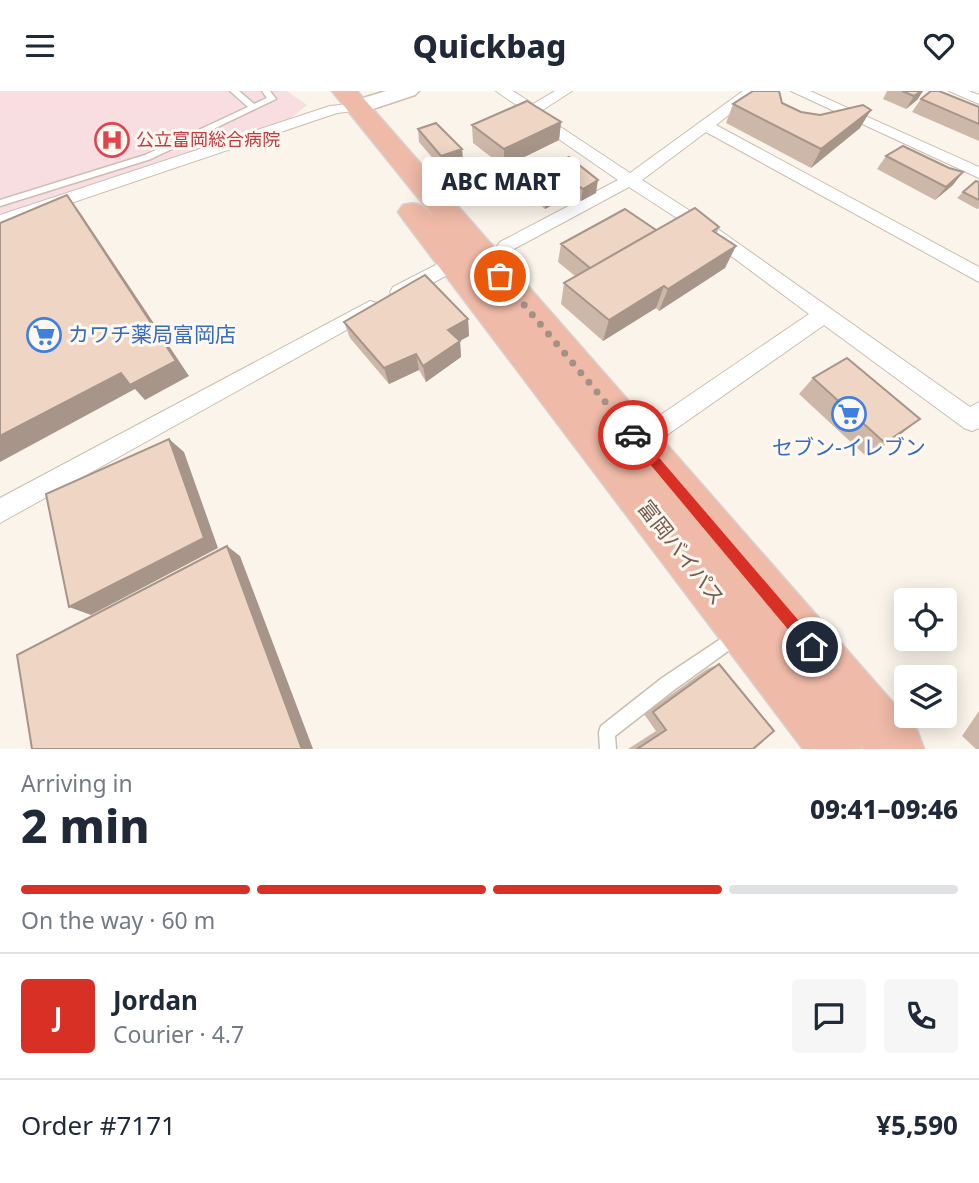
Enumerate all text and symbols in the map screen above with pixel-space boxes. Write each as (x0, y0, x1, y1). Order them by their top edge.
text: Quickbag (412, 24, 567, 67)
icon: menu (21, 27, 59, 65)
icon: heart (920, 27, 958, 65)
hospital icon: 公立富岡総合病院 (93, 121, 131, 159)
place label: 公立富岡総合病院 (136, 127, 280, 151)
callout: ABC MART (421, 157, 579, 206)
text: ABC MART (441, 165, 561, 197)
pin (470, 246, 530, 306)
icon: bag (481, 257, 519, 295)
supermarket icon: カワチ薬局富岡店 (25, 316, 63, 354)
place label: カワチ薬局富岡店 (68, 320, 236, 348)
supermarket icon: セブン-イレブン (830, 395, 868, 433)
courier (598, 400, 668, 470)
icon: car (614, 416, 652, 454)
place label: セブン-イレブン (772, 433, 926, 461)
street label: 富岡バイパス (632, 494, 731, 610)
map controls (894, 588, 957, 728)
button: locate (894, 588, 957, 651)
pin (782, 617, 842, 677)
icon: home (793, 628, 831, 666)
button: layers (894, 665, 957, 728)
text: Arriving in (21, 767, 133, 799)
text: 09:41–09:46 (810, 791, 958, 827)
text: 2 min (21, 794, 150, 856)
text: On the way · 60 m (21, 904, 215, 936)
button: chat (792, 979, 866, 1053)
button: phone (884, 979, 958, 1053)
text: Jordan (113, 982, 198, 1018)
text: J (54, 998, 62, 1034)
text: Courier · 4.7 (113, 1018, 244, 1050)
text: Order #7171 (21, 1107, 176, 1143)
text: ¥5,590 (876, 1107, 958, 1143)

